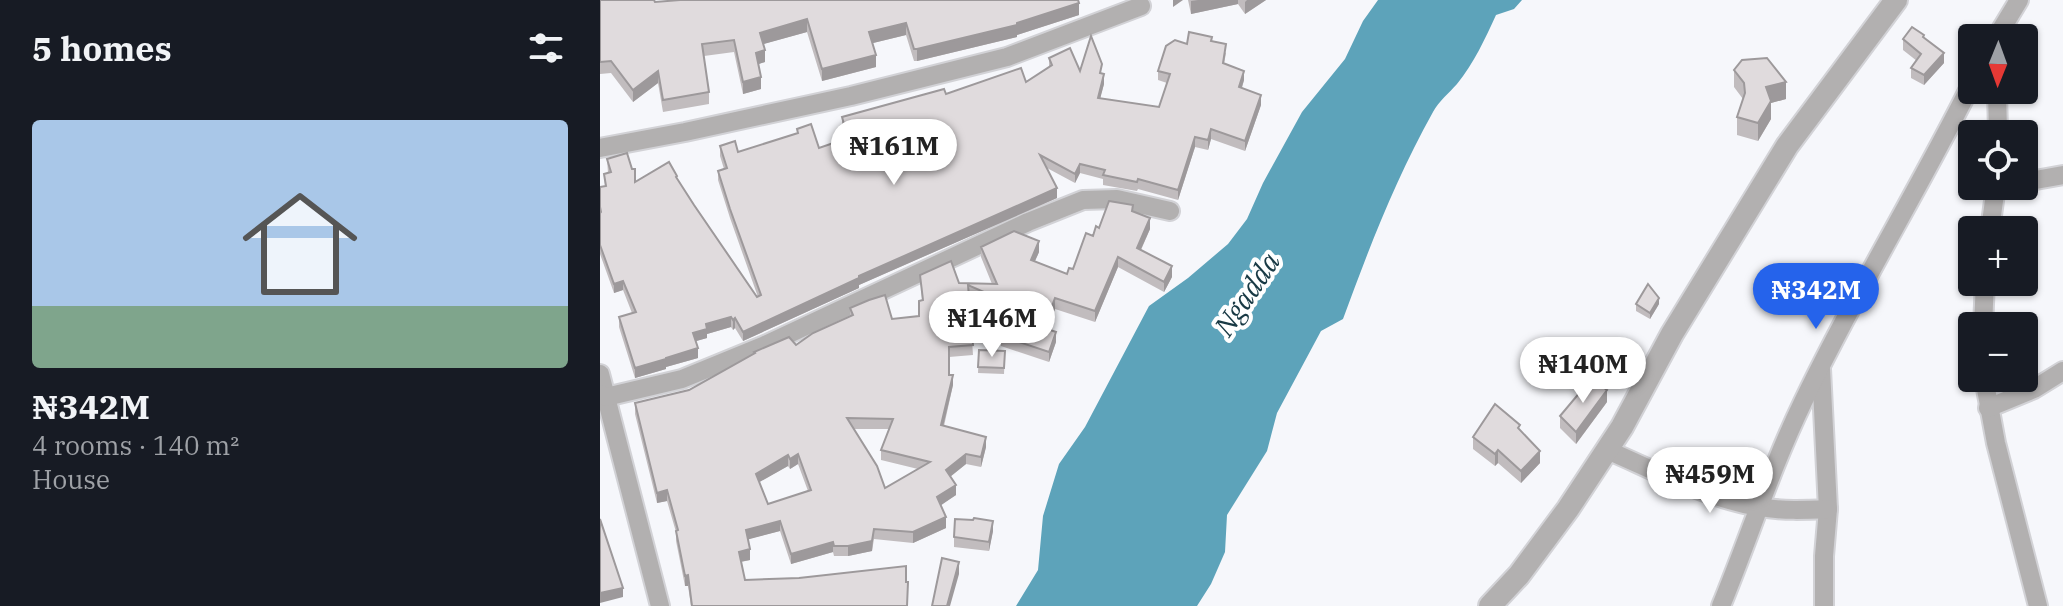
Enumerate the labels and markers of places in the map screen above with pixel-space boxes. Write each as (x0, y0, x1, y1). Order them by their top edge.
pin: ₦161M (838, 119, 950, 187)
pin: ₦342M (1760, 263, 1872, 331)
pin: ₦146M (936, 291, 1048, 359)
pin: ₦140M (1527, 337, 1639, 405)
pin: ₦459M (1654, 447, 1766, 515)

